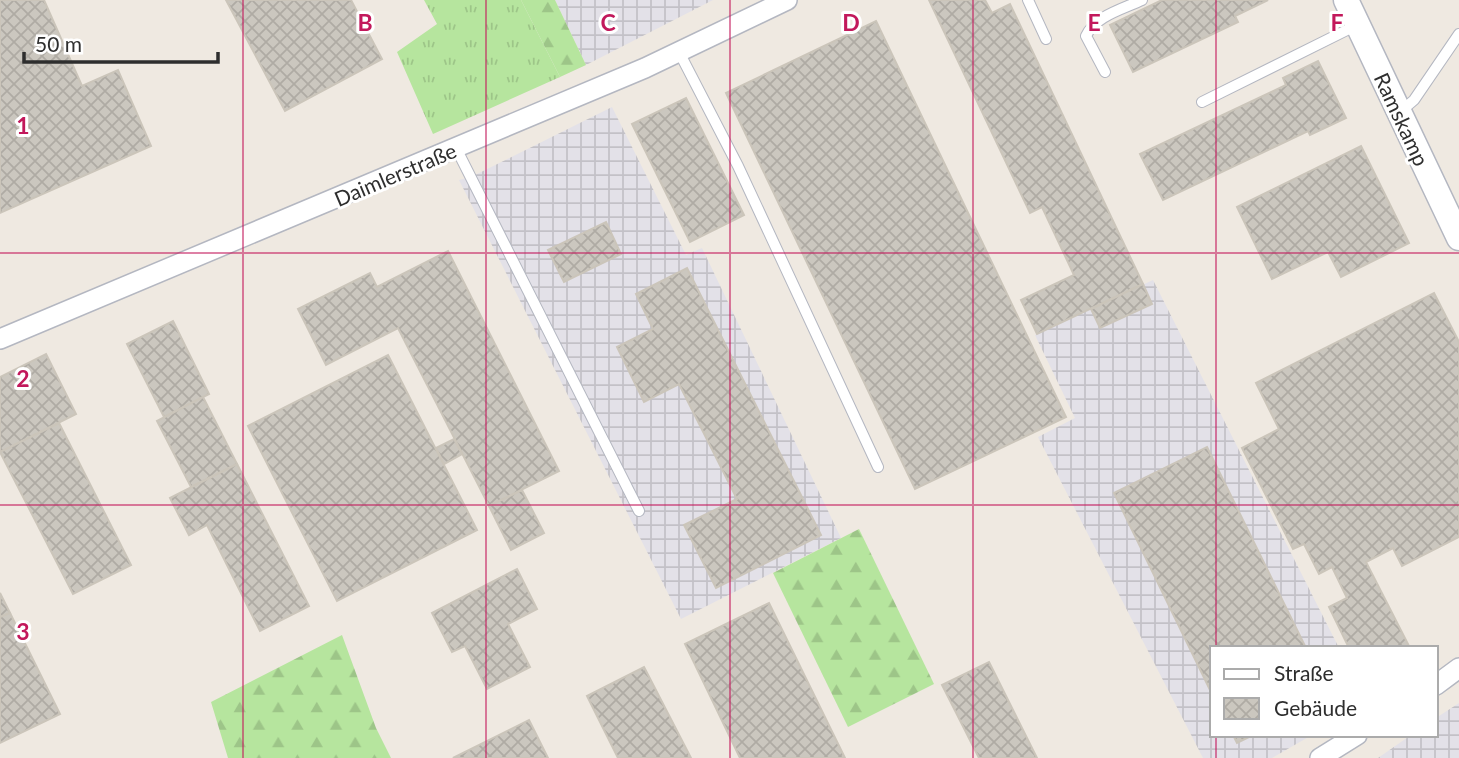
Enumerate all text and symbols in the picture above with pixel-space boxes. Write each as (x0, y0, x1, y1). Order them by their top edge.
text: B (357, 8, 373, 36)
text: C (600, 8, 616, 36)
text: D (842, 8, 860, 36)
text: E (1087, 8, 1101, 36)
text: F (1330, 8, 1344, 36)
scale bar (24, 21, 219, 65)
text: 50 m (35, 31, 82, 56)
street label: Ramskamp (1370, 68, 1434, 170)
text: 1 (16, 111, 30, 139)
street label: Daimlerstraße (330, 137, 460, 211)
text: 2 (16, 364, 30, 392)
text: 3 (16, 617, 30, 645)
legend (1210, 646, 1438, 737)
text: Straße (1274, 660, 1334, 685)
text: Gebäude (1274, 695, 1357, 720)

